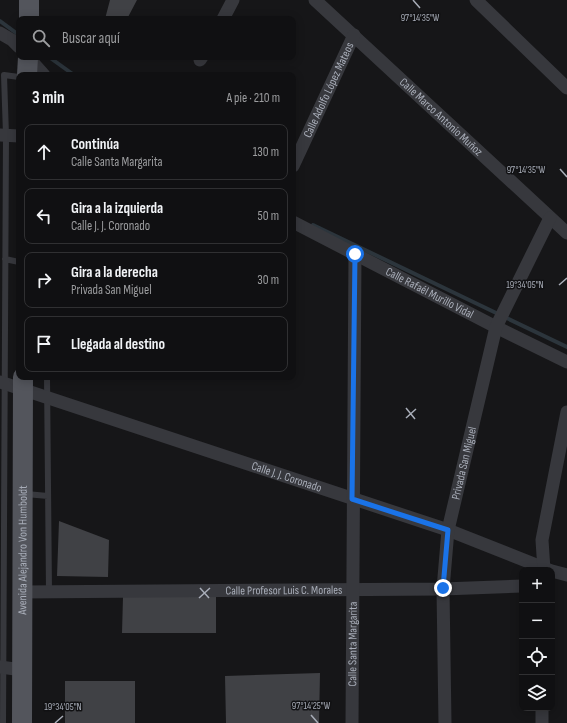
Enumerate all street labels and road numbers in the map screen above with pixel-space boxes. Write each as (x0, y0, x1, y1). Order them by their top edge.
street label: Calle Adolfo López Mateos (300, 40, 357, 140)
street label: Calle Marco Antonio Muñoz (396, 75, 487, 159)
street label: Calle Rafaél Murillo Vidal (383, 264, 476, 322)
street label: Privada San Miguel (448, 425, 480, 501)
street label: Calle J. J. Coronado (250, 458, 324, 495)
street label: Avenida Alejandro Von Humboldt (15, 485, 30, 616)
street label: Calle Profesor Luis C. Morales (226, 582, 342, 598)
street label: Calle Santa Margarita (345, 601, 360, 686)

